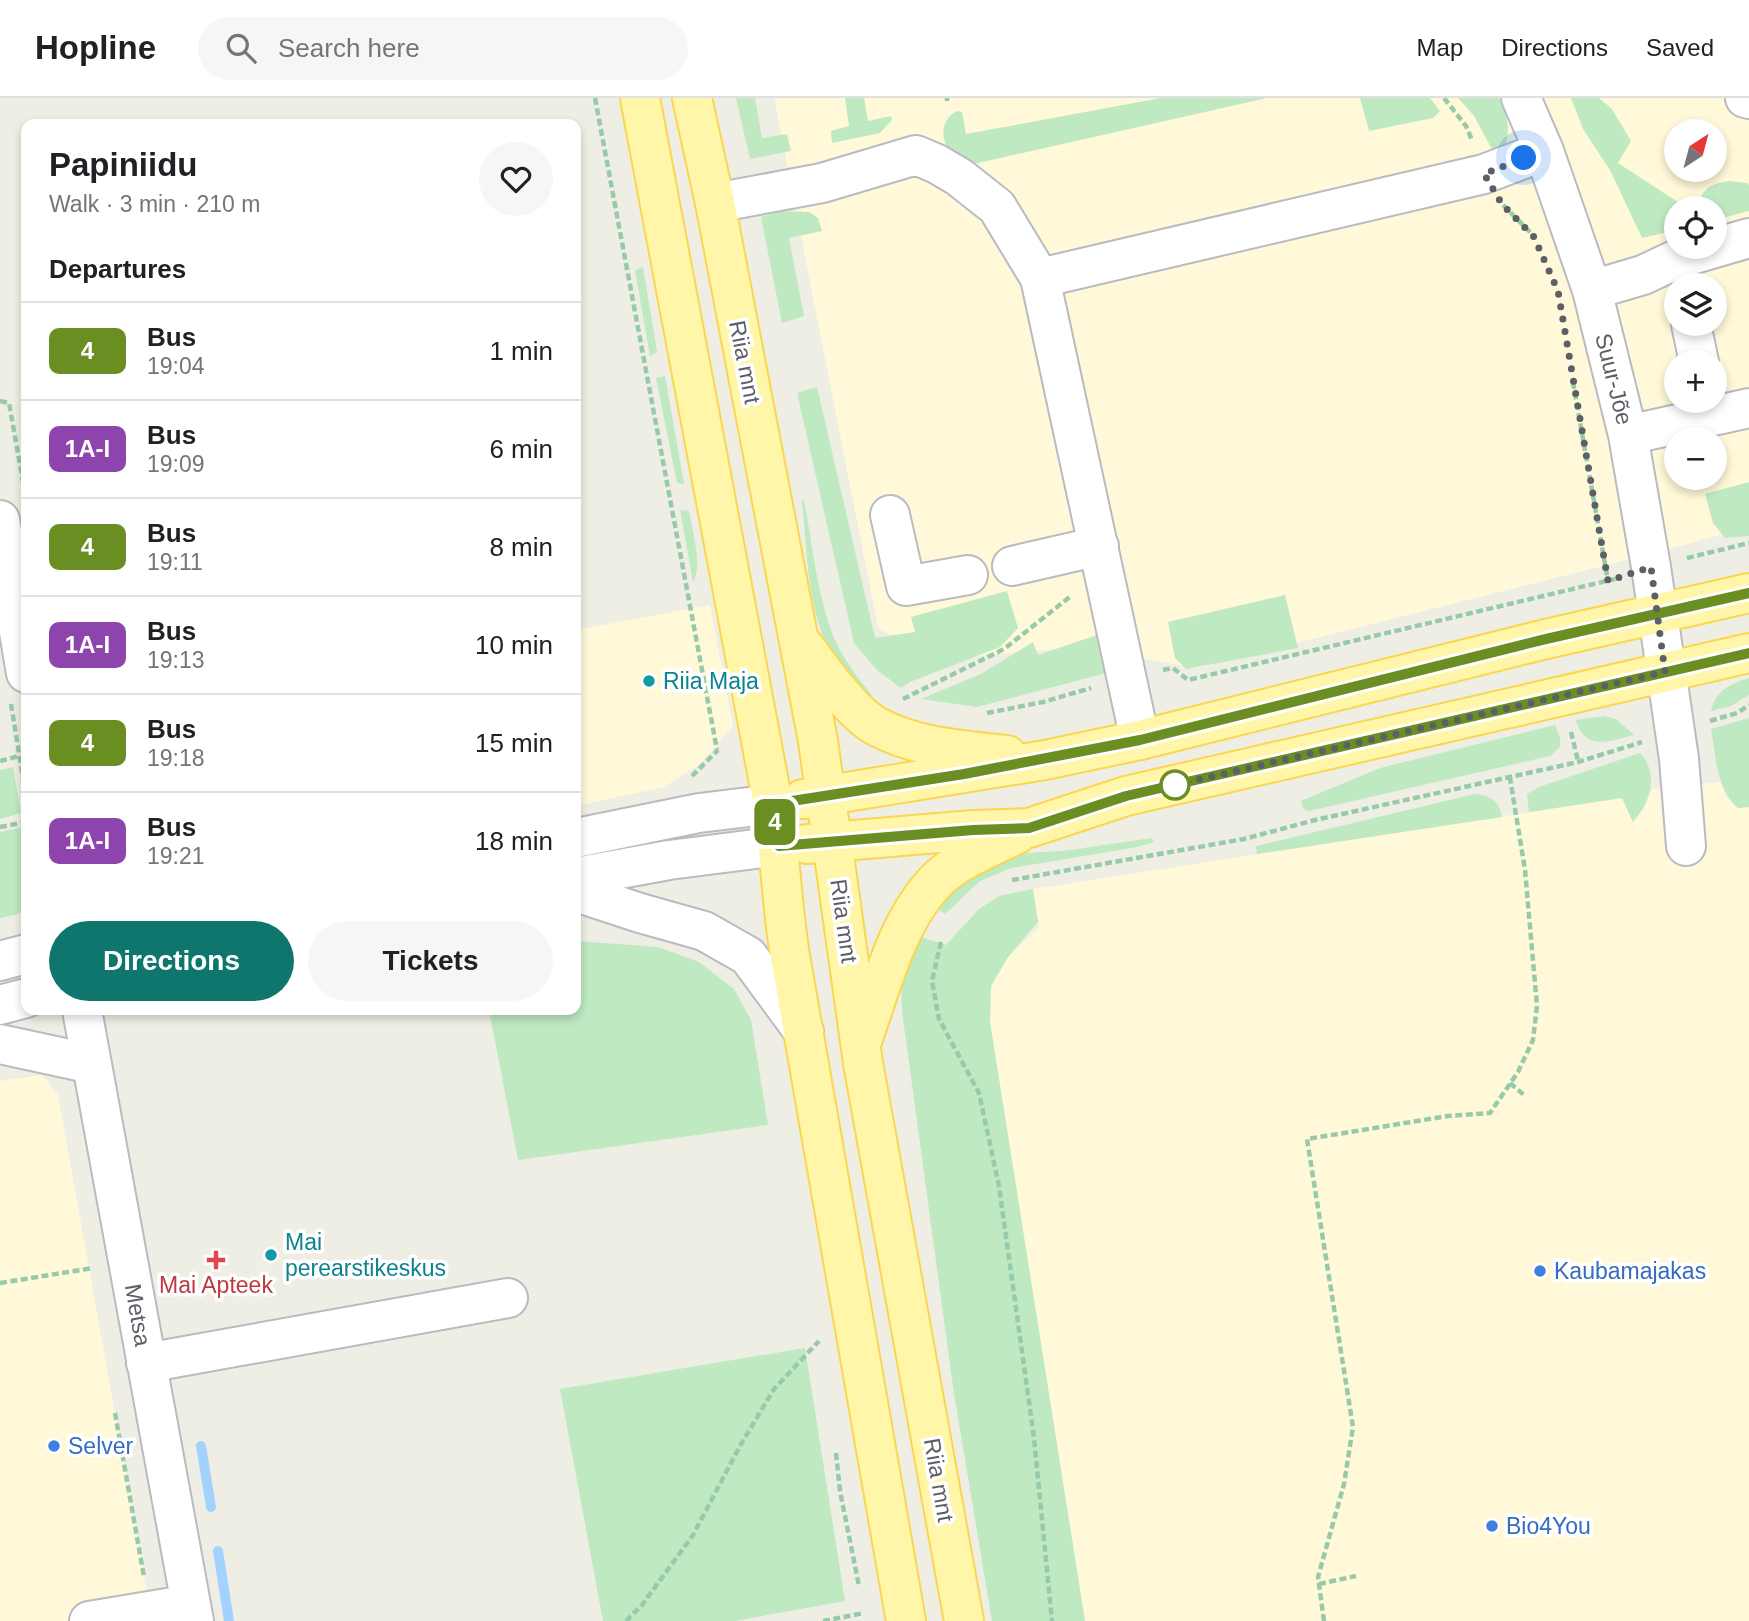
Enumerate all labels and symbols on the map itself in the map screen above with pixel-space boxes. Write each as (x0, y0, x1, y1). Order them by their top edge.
north arrow (1664, 119, 1727, 182)
your location (1506, 140, 1541, 175)
street label: Riia mnt (724, 318, 766, 406)
street label: Suur-Jõe (1590, 331, 1638, 427)
place label: Riia Maja (663, 668, 759, 694)
marker: Riia Maja (641, 673, 657, 689)
unlabelled marker (1160, 770, 1190, 800)
line badge: 4 (752, 799, 798, 845)
street label: Riia mnt (825, 877, 863, 965)
place label: Mai perearstikeskus (285, 1229, 446, 1281)
marker: Mai perearstikeskus (263, 1247, 279, 1263)
marker: Mai Apteek (208, 1252, 224, 1268)
place label: Kaubamajakas (1554, 1258, 1706, 1284)
marker: Kaubamajakas (1532, 1263, 1548, 1279)
place label: Mai Apteek (159, 1272, 273, 1298)
street label: Metsa (120, 1282, 156, 1348)
place label: Selver (68, 1433, 134, 1459)
street label: Riia mnt (919, 1436, 959, 1524)
marker: Selver (46, 1438, 62, 1454)
place label: Bio4You (1506, 1513, 1591, 1539)
marker: Bio4You (1484, 1518, 1500, 1534)

